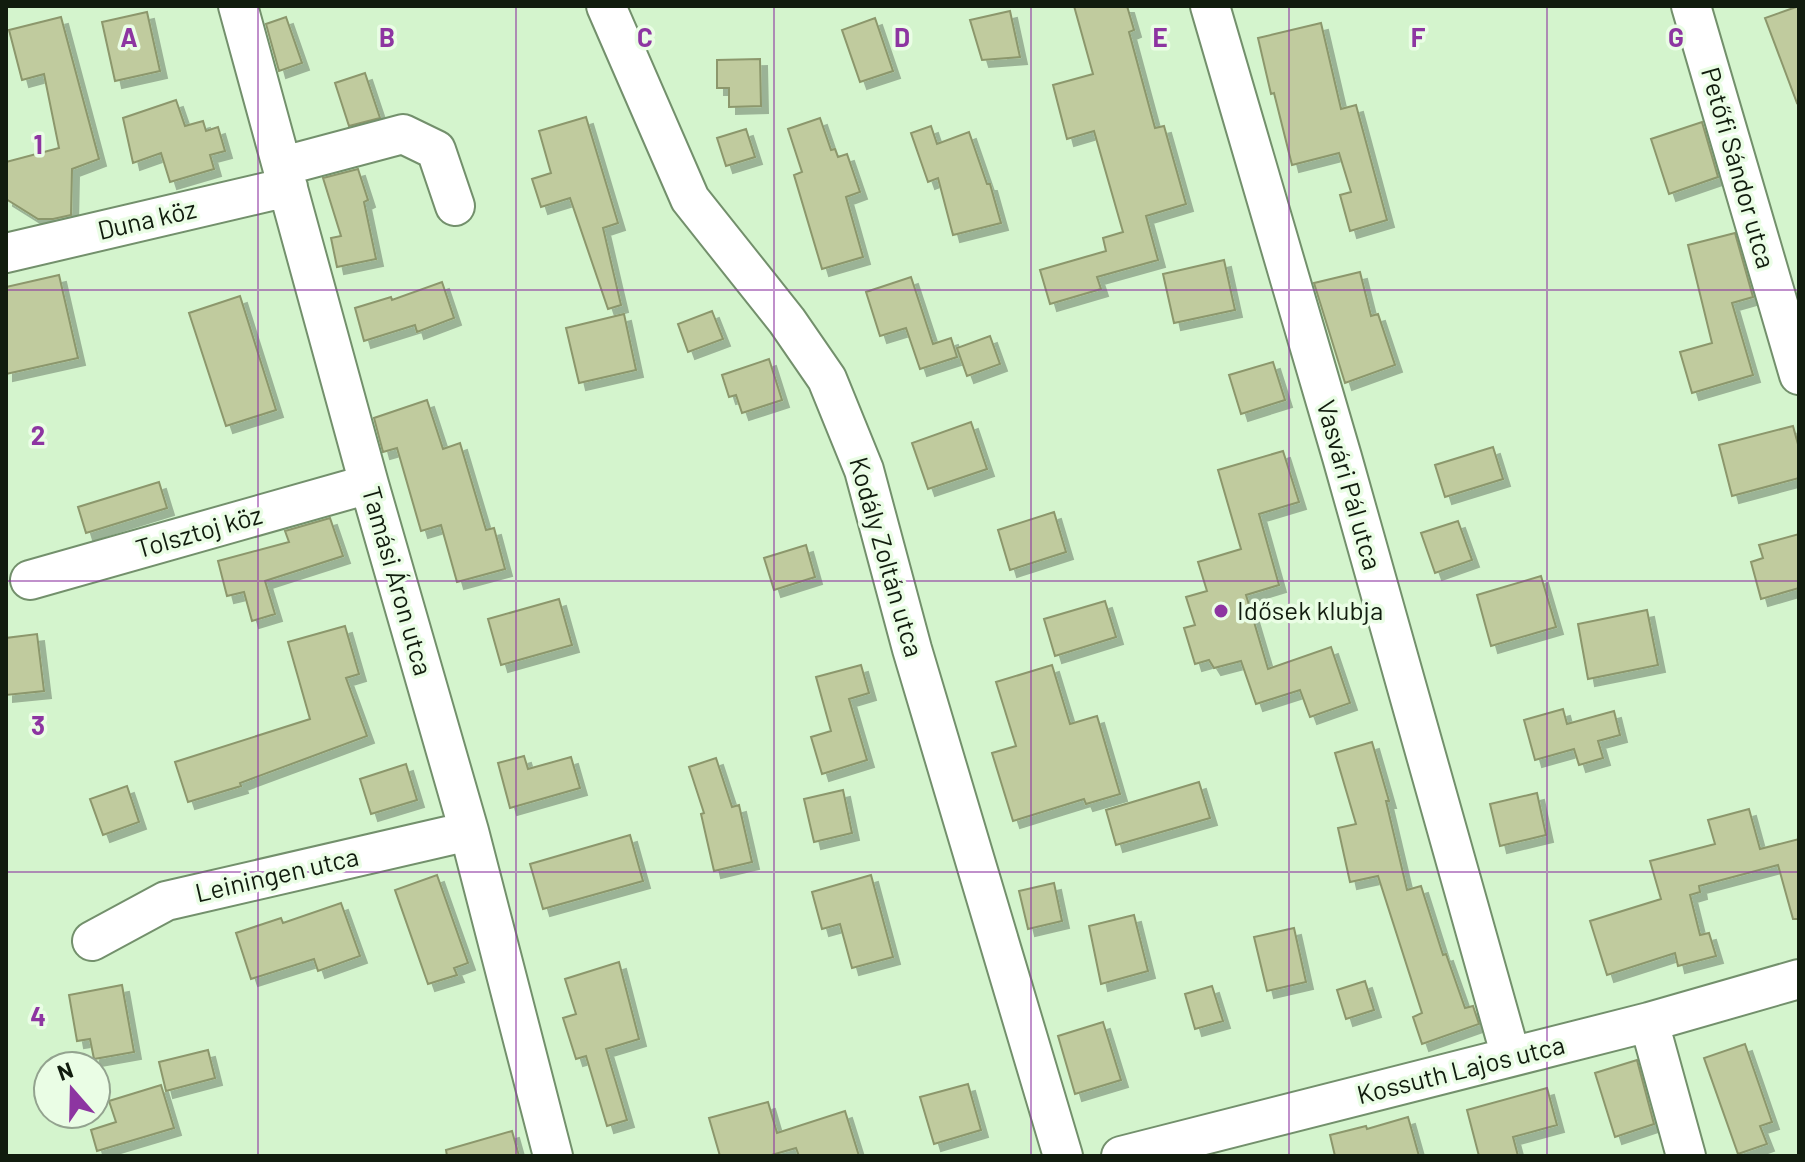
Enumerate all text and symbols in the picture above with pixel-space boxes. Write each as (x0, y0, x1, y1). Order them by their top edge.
text: A (120, 21, 138, 52)
text: B (379, 21, 395, 52)
text: C (637, 21, 653, 52)
text: D (894, 21, 910, 52)
text: E (1152, 21, 1168, 52)
text: F (1411, 21, 1426, 52)
text: G (1668, 21, 1684, 52)
street label: Petőfi Sándor utca (1696, 63, 1783, 272)
text: 1 (33, 128, 43, 159)
street label: Duna köz (94, 192, 199, 245)
street label: Vasvári Pál utca (1311, 396, 1389, 573)
text: 2 (31, 419, 45, 450)
street label: Kodály Zoltán utca (844, 453, 931, 660)
street label: Tamási Áron utca (357, 483, 440, 679)
street label: Tolsztoj köz (132, 498, 265, 563)
place label: Idősek klubja (1237, 594, 1383, 625)
marker: Idősek klubja (1212, 602, 1230, 620)
text: 3 (31, 709, 45, 740)
street label: Leiningen utca (192, 840, 361, 907)
text: 4 (30, 1000, 46, 1031)
street label: Kossuth Lajos utca (1354, 1028, 1568, 1109)
north arrow (32, 1050, 112, 1130)
text: N (53, 1056, 76, 1085)

